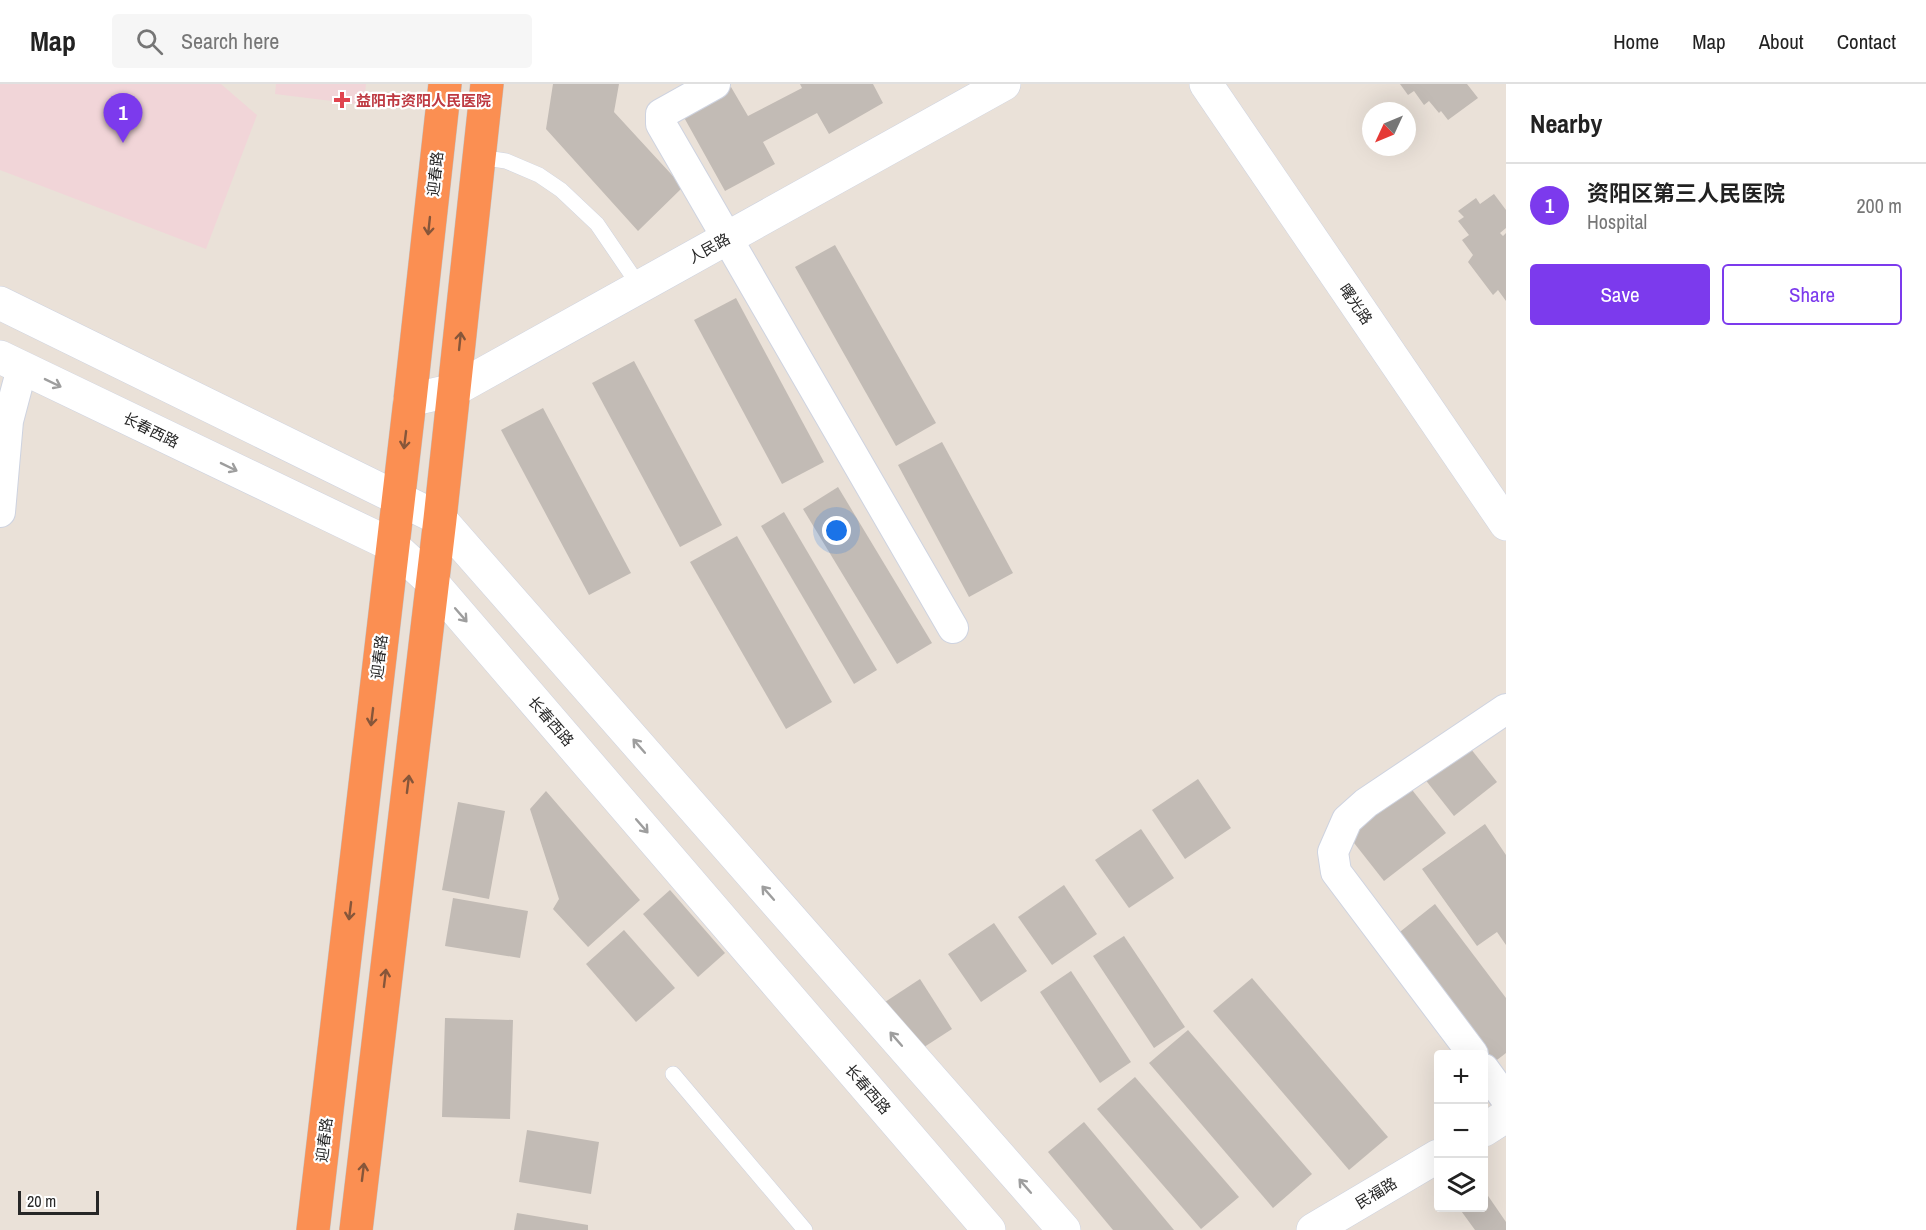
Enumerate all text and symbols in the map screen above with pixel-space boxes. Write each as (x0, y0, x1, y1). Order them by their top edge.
search box (112, 14, 532, 68)
text: Map (30, 22, 76, 60)
icon: search (133, 25, 166, 58)
text: Search here (181, 26, 279, 56)
text: Home (1613, 27, 1659, 56)
text: Map (1692, 27, 1726, 56)
text: About (1759, 27, 1804, 56)
text: Contact (1837, 27, 1896, 56)
place label: 益阳市资阳人民医院 (356, 90, 491, 111)
marker: 益阳市资阳人民医院 (333, 91, 351, 109)
pin: 1 (104, 94, 142, 143)
north arrow (1362, 102, 1416, 156)
text: Nearby (1530, 106, 1602, 141)
street label: 迎春路 (422, 151, 448, 197)
text: 资阳区第三人民医院 (1587, 178, 1785, 208)
text: 1 (1545, 192, 1554, 219)
text: 200 m (1856, 192, 1902, 219)
text: Hospital (1587, 208, 1647, 235)
one-way arrow (423, 215, 434, 235)
street label: 人民路 (684, 228, 734, 268)
button: Save (1530, 264, 1710, 325)
button: Share (1722, 264, 1902, 325)
street label: 曙光路 (1335, 279, 1377, 329)
one-way arrow (454, 331, 465, 351)
one-way arrow (43, 377, 61, 389)
street label: 长春西路 (119, 407, 183, 453)
one-way arrow (399, 430, 410, 450)
one-way arrow (219, 462, 237, 473)
your location (822, 516, 851, 545)
one-way arrow (454, 607, 467, 623)
street label: 迎春路 (366, 633, 392, 681)
street label: 长春西路 (523, 691, 579, 751)
one-way arrow (366, 707, 377, 727)
one-way arrow (632, 739, 646, 754)
one-way arrow (403, 775, 414, 795)
one-way arrow (636, 818, 649, 834)
one-way arrow (761, 886, 775, 901)
one-way arrow (344, 901, 355, 921)
one-way arrow (380, 969, 391, 989)
one-way arrow (890, 1032, 904, 1048)
map controls (1434, 1050, 1488, 1212)
button: + (1434, 1050, 1488, 1104)
street label: 长春西路 (840, 1059, 896, 1119)
button: − (1434, 1104, 1488, 1158)
street label: 迎春路 (311, 1116, 337, 1164)
button: layers (1434, 1158, 1488, 1212)
one-way arrow (358, 1162, 369, 1182)
street label: 民福路 (1351, 1172, 1401, 1214)
one-way arrow (1018, 1179, 1032, 1194)
scale bar (18, 1188, 99, 1216)
text: 20 m (27, 1190, 56, 1212)

